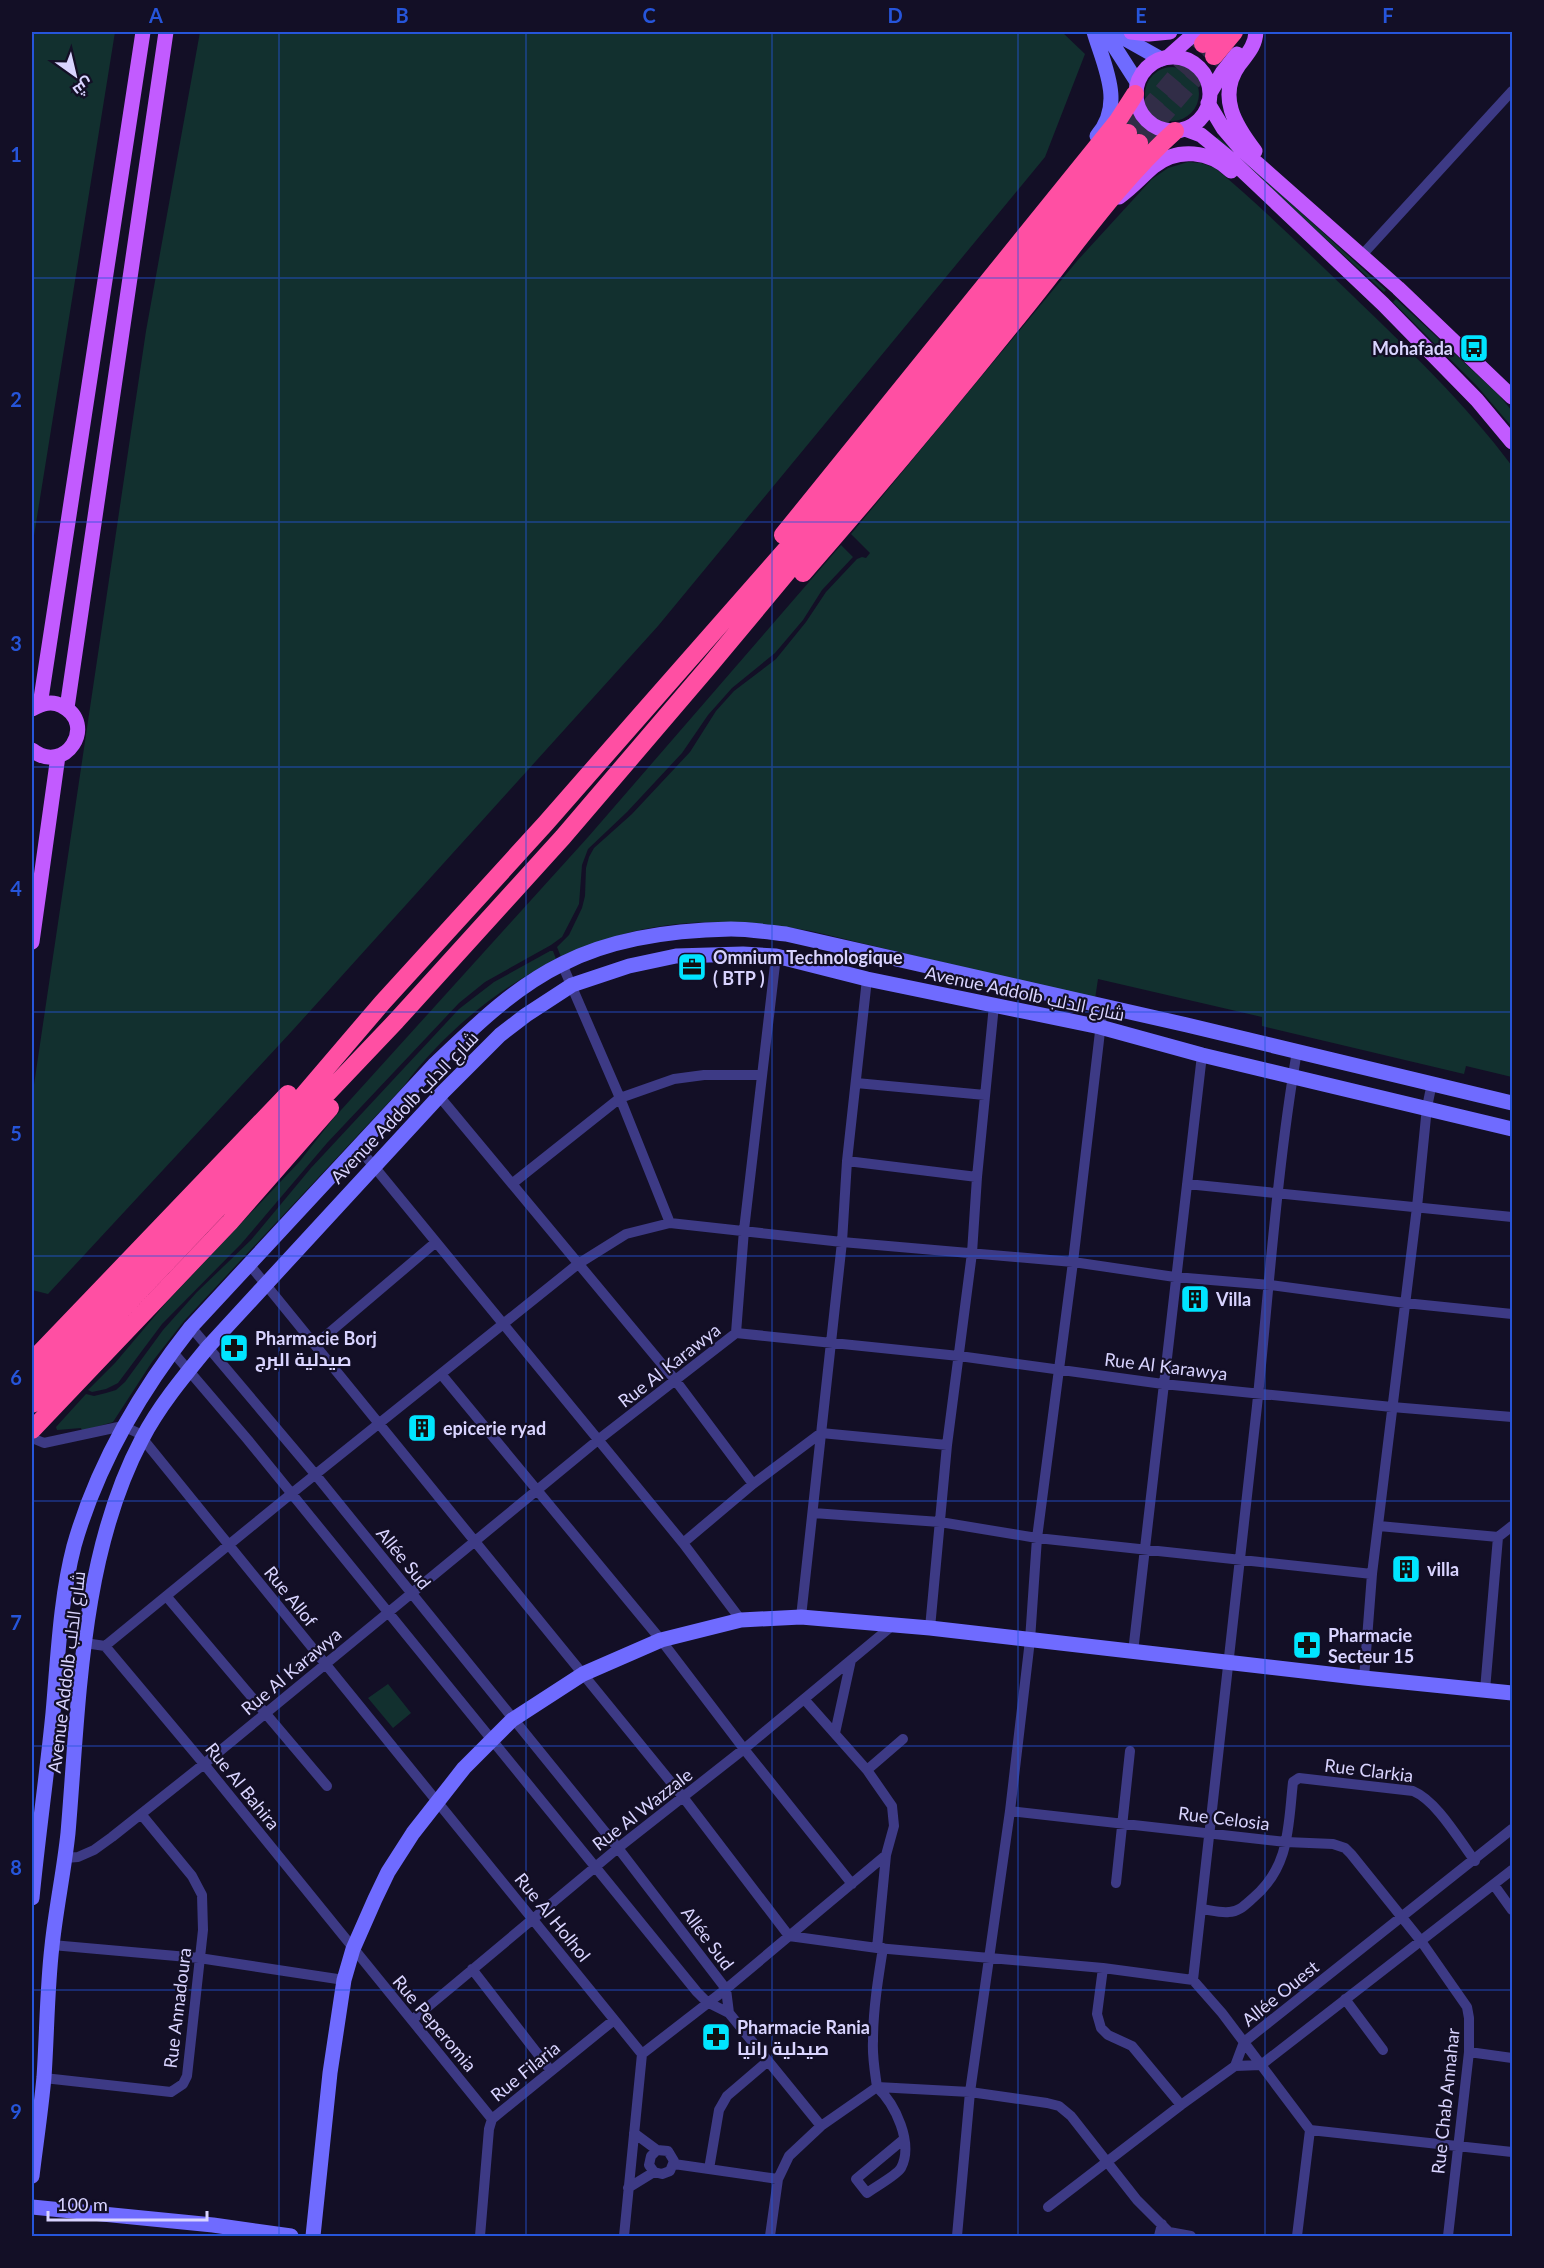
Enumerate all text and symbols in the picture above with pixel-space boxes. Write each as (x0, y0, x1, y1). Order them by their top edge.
text: A (148, 3, 163, 27)
text: B (395, 3, 409, 27)
text: C (642, 3, 656, 27)
text: D (887, 3, 903, 27)
text: E (1135, 3, 1147, 27)
text: F (1382, 3, 1394, 27)
north arrow (45, 45, 105, 105)
text: ش (69, 73, 97, 101)
text: 1 (10, 142, 22, 166)
bus stop icon: Mohafada (1458, 332, 1490, 364)
place label: Mohafada (1372, 337, 1453, 359)
text: 2 (10, 387, 22, 411)
text: 3 (10, 631, 22, 655)
text: 4 (10, 876, 22, 900)
place label: Omnium Technologique ( BTP ) (713, 946, 903, 989)
office icon: Omnium Technologique ( BTP ) (676, 951, 708, 983)
street label: Avenue Addolb شارع الدلب (923, 961, 1127, 1027)
street label: Avenue Addolb شارع الدلب (325, 1026, 484, 1189)
text: 5 (10, 1121, 22, 1145)
building icon: Villa (1179, 1283, 1211, 1315)
place label: Villa (1215, 1288, 1251, 1310)
street label: Rue Al Karawya (613, 1318, 725, 1412)
place label: Pharmacie Borj صيدلية البرج (255, 1327, 377, 1372)
pharmacy icon: Pharmacie Borj صيدلية البرج (218, 1332, 250, 1364)
street label: Rue Al Karawya (1103, 1348, 1229, 1384)
text: 6 (10, 1365, 22, 1389)
building icon: epicerie ryad (406, 1412, 438, 1444)
place label: epicerie ryad (443, 1417, 546, 1439)
street label: Allée Sud (372, 1522, 436, 1594)
building icon: villa (1390, 1553, 1422, 1585)
place label: villa (1427, 1558, 1459, 1580)
street label: Rue Allof (260, 1561, 322, 1631)
street label: Avenue Addolb شارع الدلب (43, 1570, 91, 1775)
text: 7 (10, 1610, 22, 1634)
street label: Rue Al Karawya (237, 1623, 345, 1719)
place label: Pharmacie Secteur 15 (1328, 1624, 1414, 1667)
pharmacy icon: Pharmacie Secteur 15 (1291, 1629, 1323, 1661)
street label: Rue Al Bahira (201, 1738, 285, 1834)
street label: Rue Clarkia (1323, 1754, 1415, 1786)
street label: Rue Al Wazzale (588, 1763, 696, 1855)
street label: Rue Celosia (1177, 1801, 1271, 1835)
text: 8 (10, 1855, 22, 1879)
street label: Rue Al Holhol (511, 1868, 595, 1966)
street label: Allée Sud (677, 1902, 739, 1974)
street label: Rue Annadoura (159, 1946, 195, 2070)
street label: Allée Ouest (1237, 1955, 1323, 2031)
street label: Rue Peperomia (388, 1970, 482, 2076)
place label: Pharmacie Rania صيدلية رانيا (737, 2016, 870, 2059)
pharmacy icon: Pharmacie Rania صيدلية رانيا (700, 2021, 732, 2053)
street label: Rue Chab Annahar (1426, 2026, 1464, 2175)
street label: Rue Filaria (486, 2036, 564, 2106)
text: 9 (10, 2099, 22, 2123)
scale bar (48, 2184, 207, 2222)
text: 100 m (57, 2193, 108, 2215)

